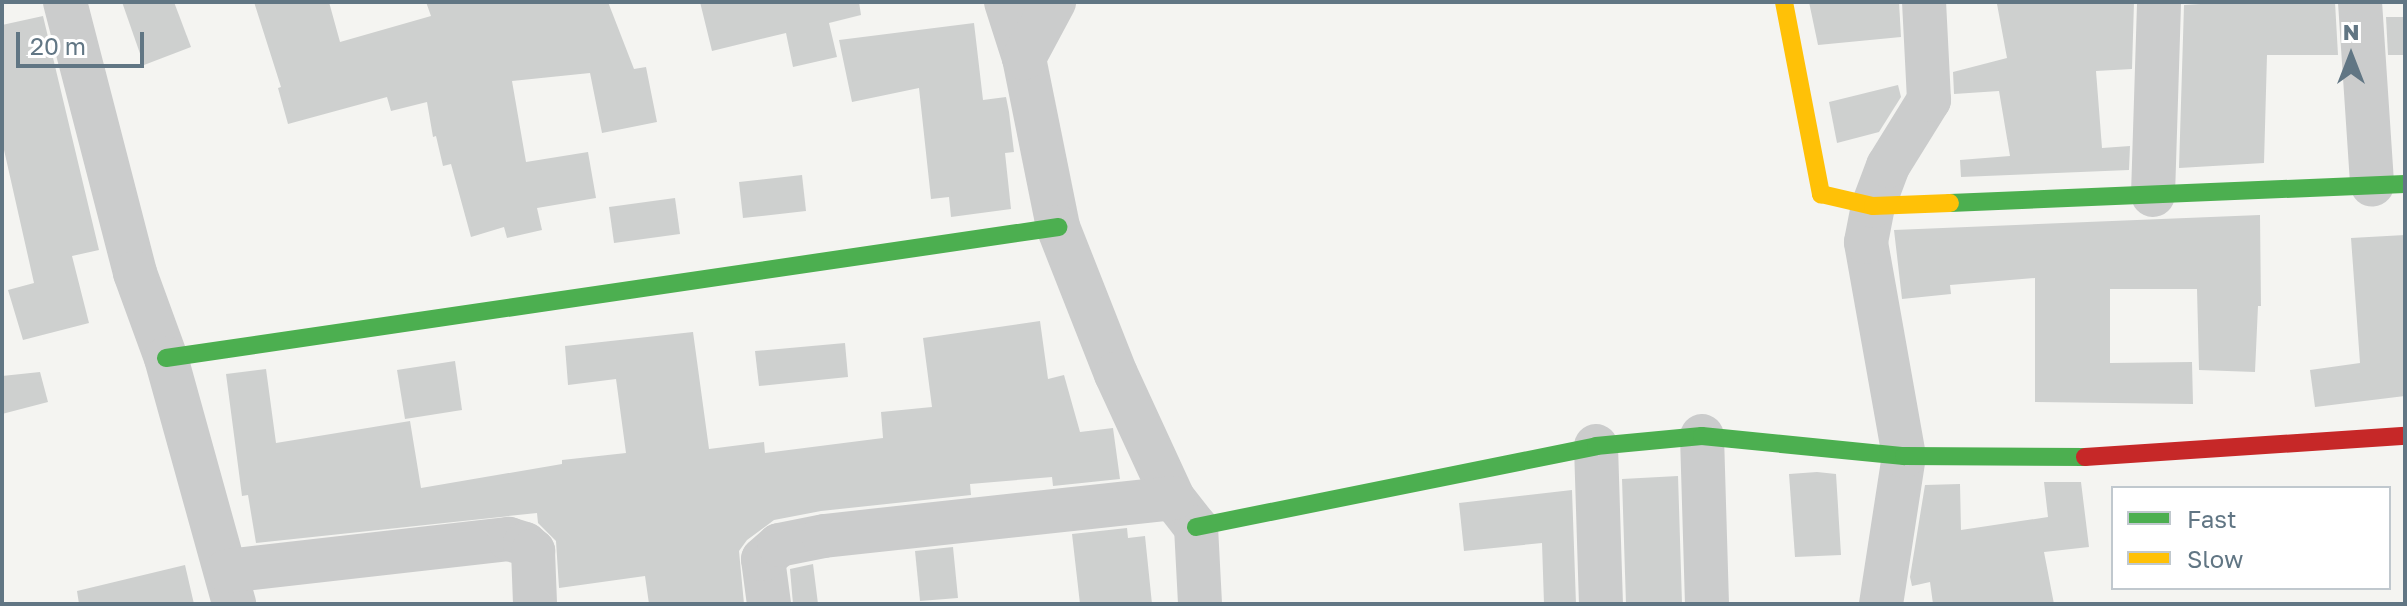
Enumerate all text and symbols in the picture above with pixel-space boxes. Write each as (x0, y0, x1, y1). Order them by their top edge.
scale bar (20, 16, 148, 66)
north arrow (2311, 16, 2391, 96)
text: N (2343, 18, 2359, 45)
text: 20 m (30, 31, 86, 60)
legend (2111, 486, 2391, 590)
text: Fast (2187, 504, 2237, 533)
text: Slow (2187, 544, 2243, 573)

